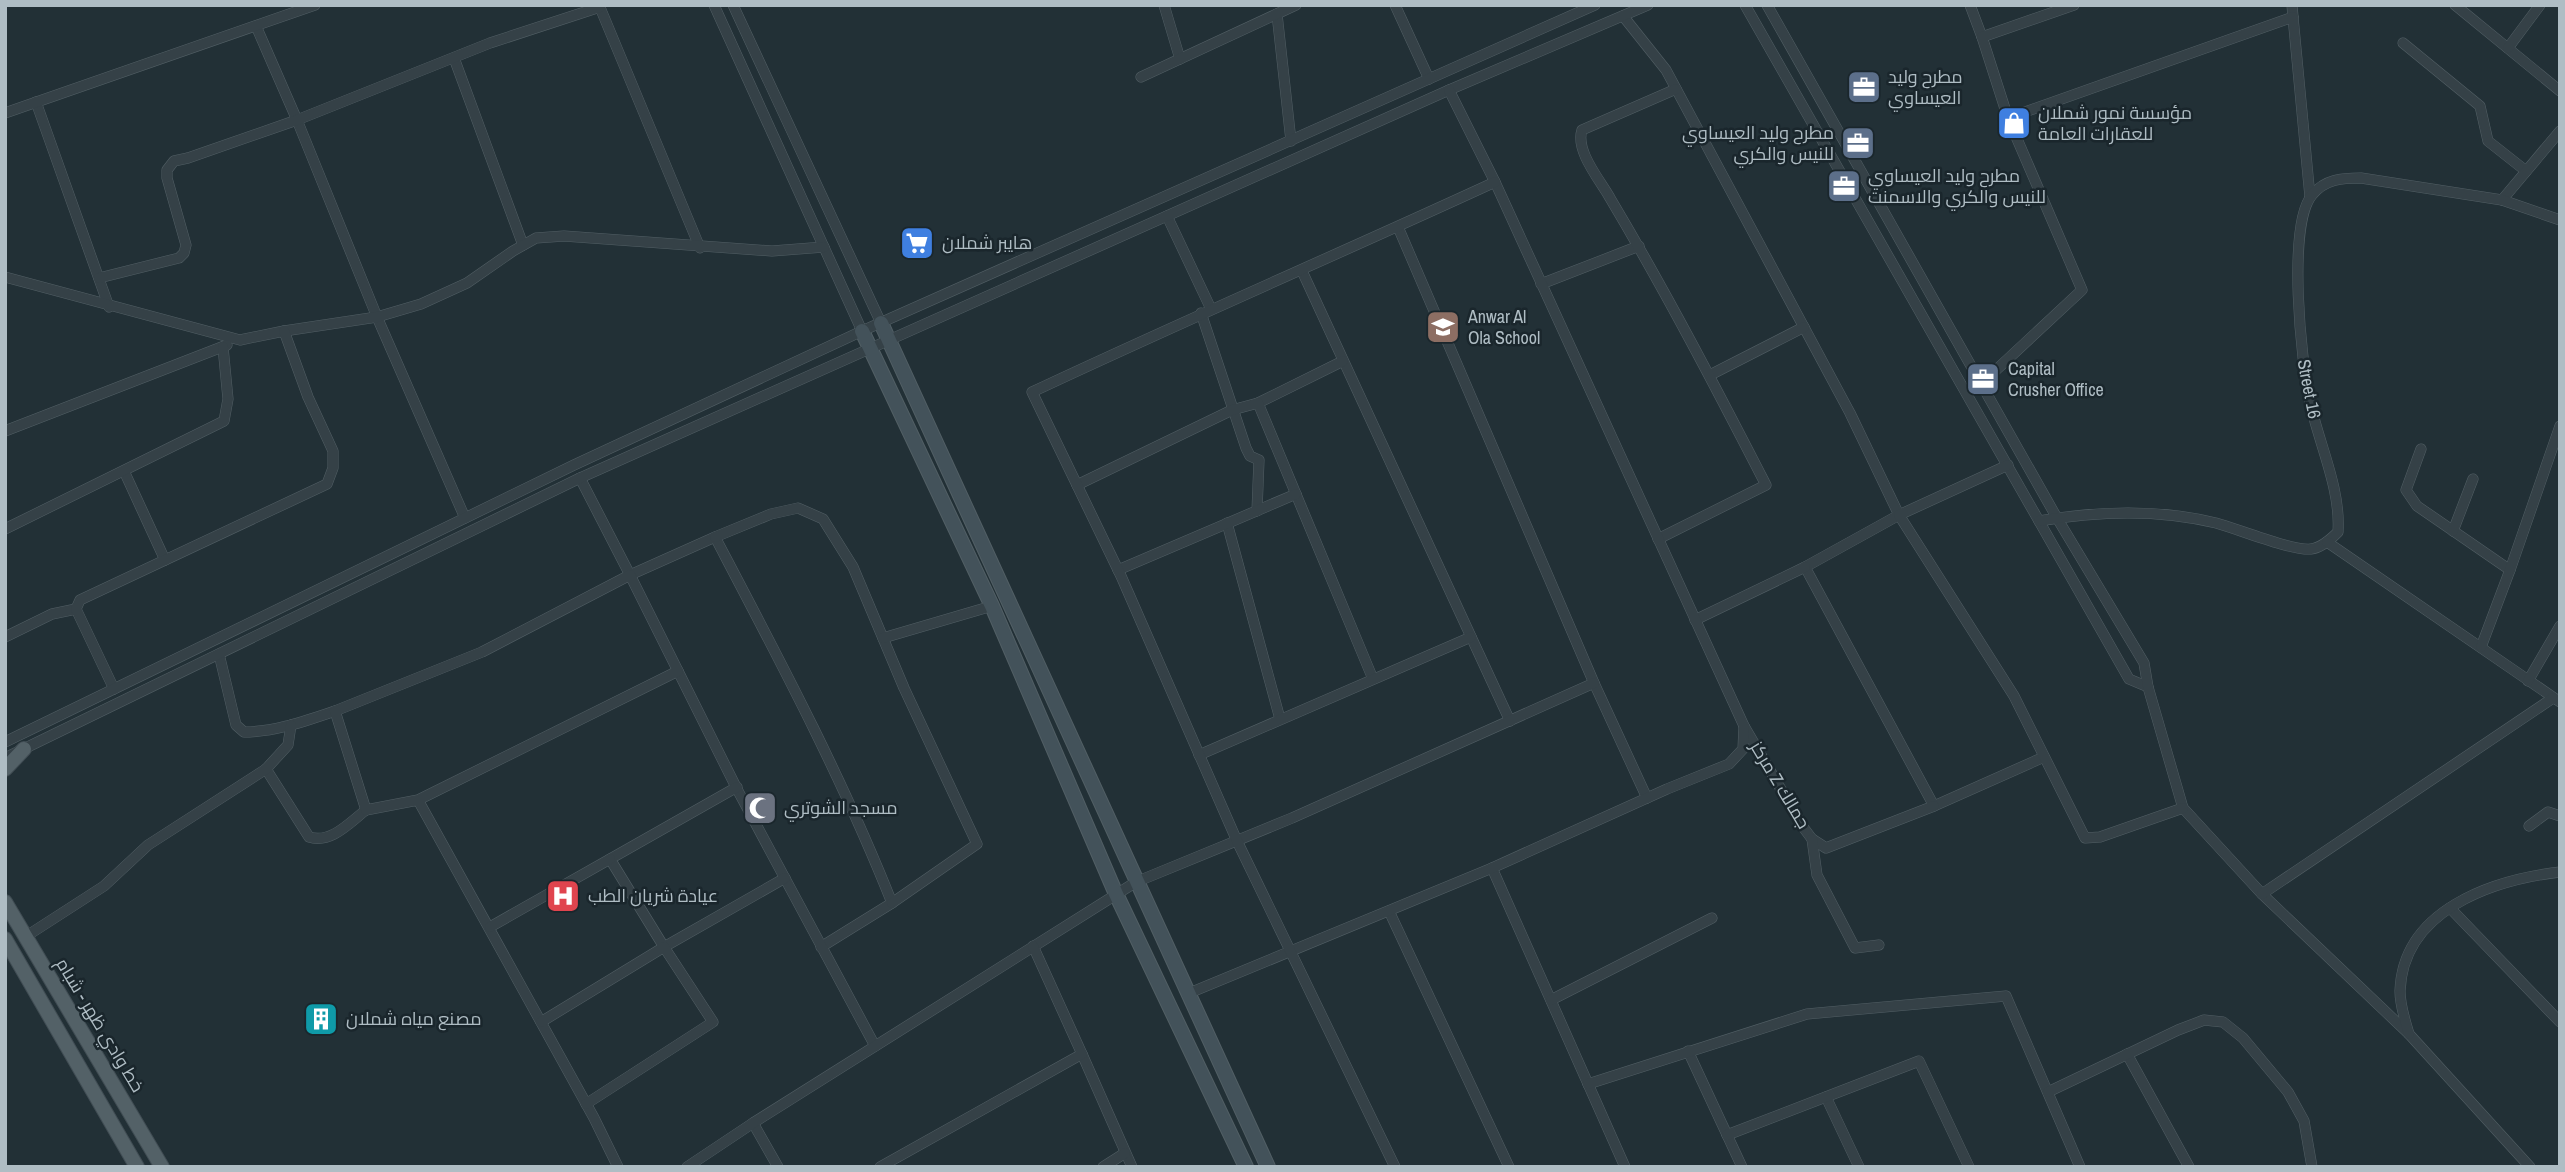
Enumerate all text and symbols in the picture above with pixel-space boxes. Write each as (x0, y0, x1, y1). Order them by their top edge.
place label: مطرح وليد العيساوي (1888, 64, 1963, 112)
office icon: مطرح وليد العيساوي (1845, 68, 1883, 106)
place label: مؤسسة نمور شملان للعقارات العامة (2038, 100, 2192, 146)
shop icon: مؤسسة نمور شملان للعقارات العامة (1995, 104, 2033, 142)
place label: مطرح وليد العيساوي للنيس والكري (1682, 120, 1834, 168)
office icon: مطرح وليد العيساوي للنيس والكري (1839, 124, 1877, 162)
place label: مطرح وليد العيساوي للنيس والكري والاسمنت (1868, 163, 2046, 211)
office icon: مطرح وليد العيساوي للنيس والكري والاسمنت (1825, 167, 1863, 205)
supermarket icon: هايبر شملان (898, 224, 936, 262)
place label: هايبر شملان (942, 230, 1032, 255)
place label: Anwar Al Ola School (1467, 304, 1540, 350)
school or university icon: Anwar Al Ola School (1424, 308, 1462, 346)
place label: Capital Crusher Office (2008, 356, 2104, 402)
street label: Street 16 (2292, 357, 2327, 421)
office icon: Capital Crusher Office (1964, 360, 2002, 398)
street label: مركز Z جمالك (1744, 735, 1816, 833)
mosque icon: مسجد الشوتري (741, 789, 779, 827)
place label: مسجد الشوتري (784, 795, 898, 822)
hospital icon: عيادة شريان الطب (544, 877, 582, 915)
place label: عيادة شريان الطب (588, 883, 718, 908)
street label: خط وادي ظهر - شبام (49, 953, 150, 1098)
building icon: مصنع مياه شملان (302, 1000, 340, 1038)
place label: مصنع مياه شملان (346, 1006, 482, 1031)

